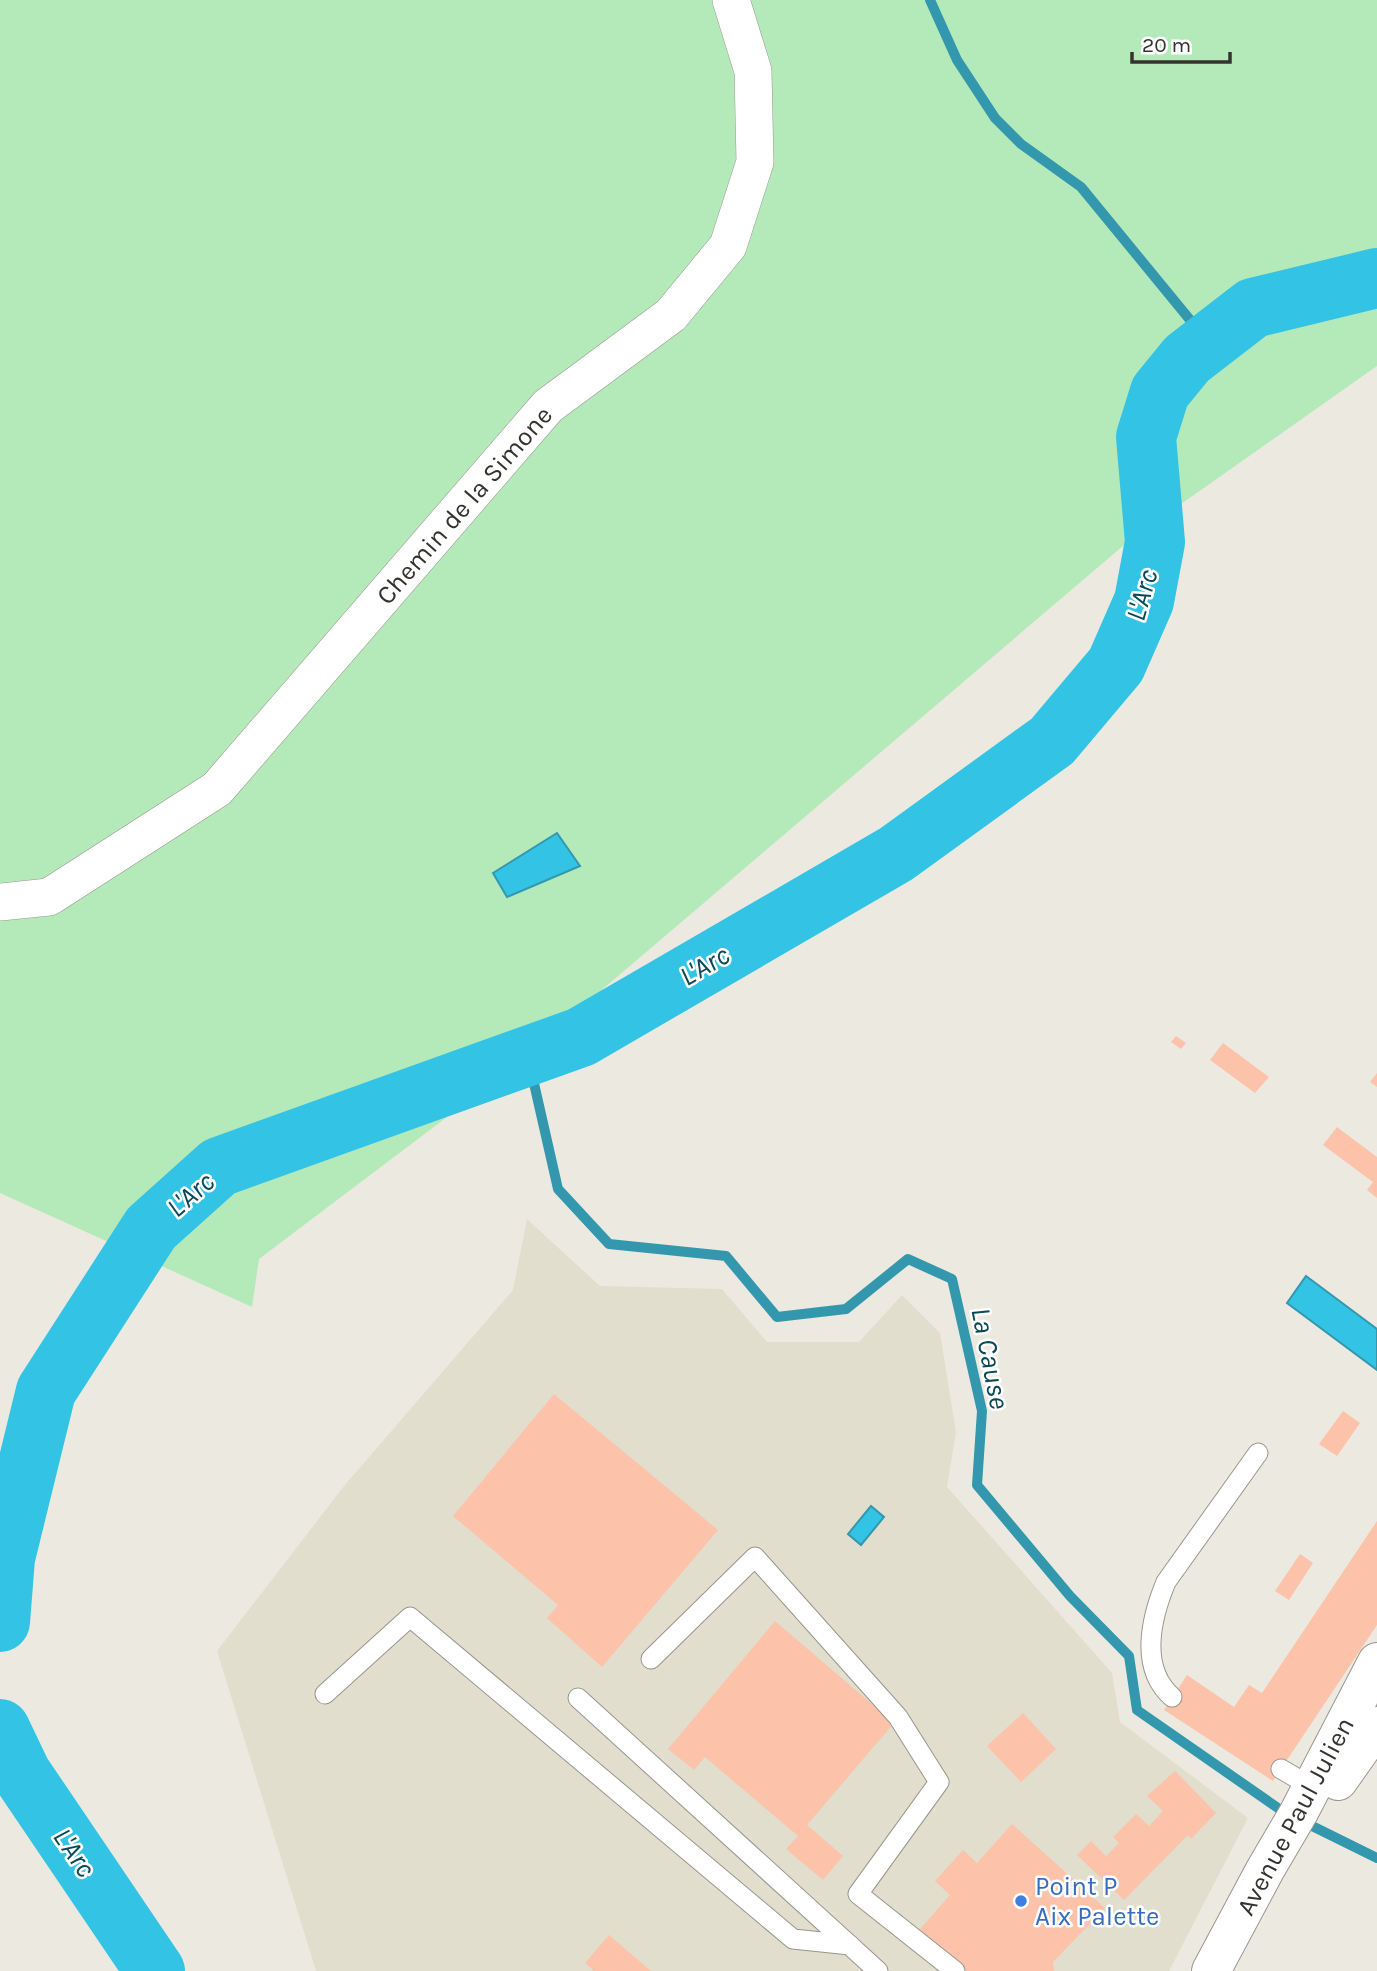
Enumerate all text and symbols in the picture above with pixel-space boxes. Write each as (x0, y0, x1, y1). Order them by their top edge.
scale bar (1132, 21, 1230, 65)
text: 20 m (1142, 33, 1191, 57)
street label: Chemin de la Simone (370, 400, 559, 611)
water label: L'Arc (1118, 565, 1165, 625)
water label: L'Arc (673, 938, 735, 993)
water label: L'Arc (160, 1165, 221, 1224)
water label: La Cause (964, 1304, 1017, 1412)
street label: Avenue Paul Julien (1230, 1712, 1361, 1921)
water label: L'Arc (46, 1821, 103, 1883)
place label: Point P Aix Palette (1035, 1871, 1159, 1932)
marker: Point P Aix Palette (1013, 1893, 1029, 1909)

